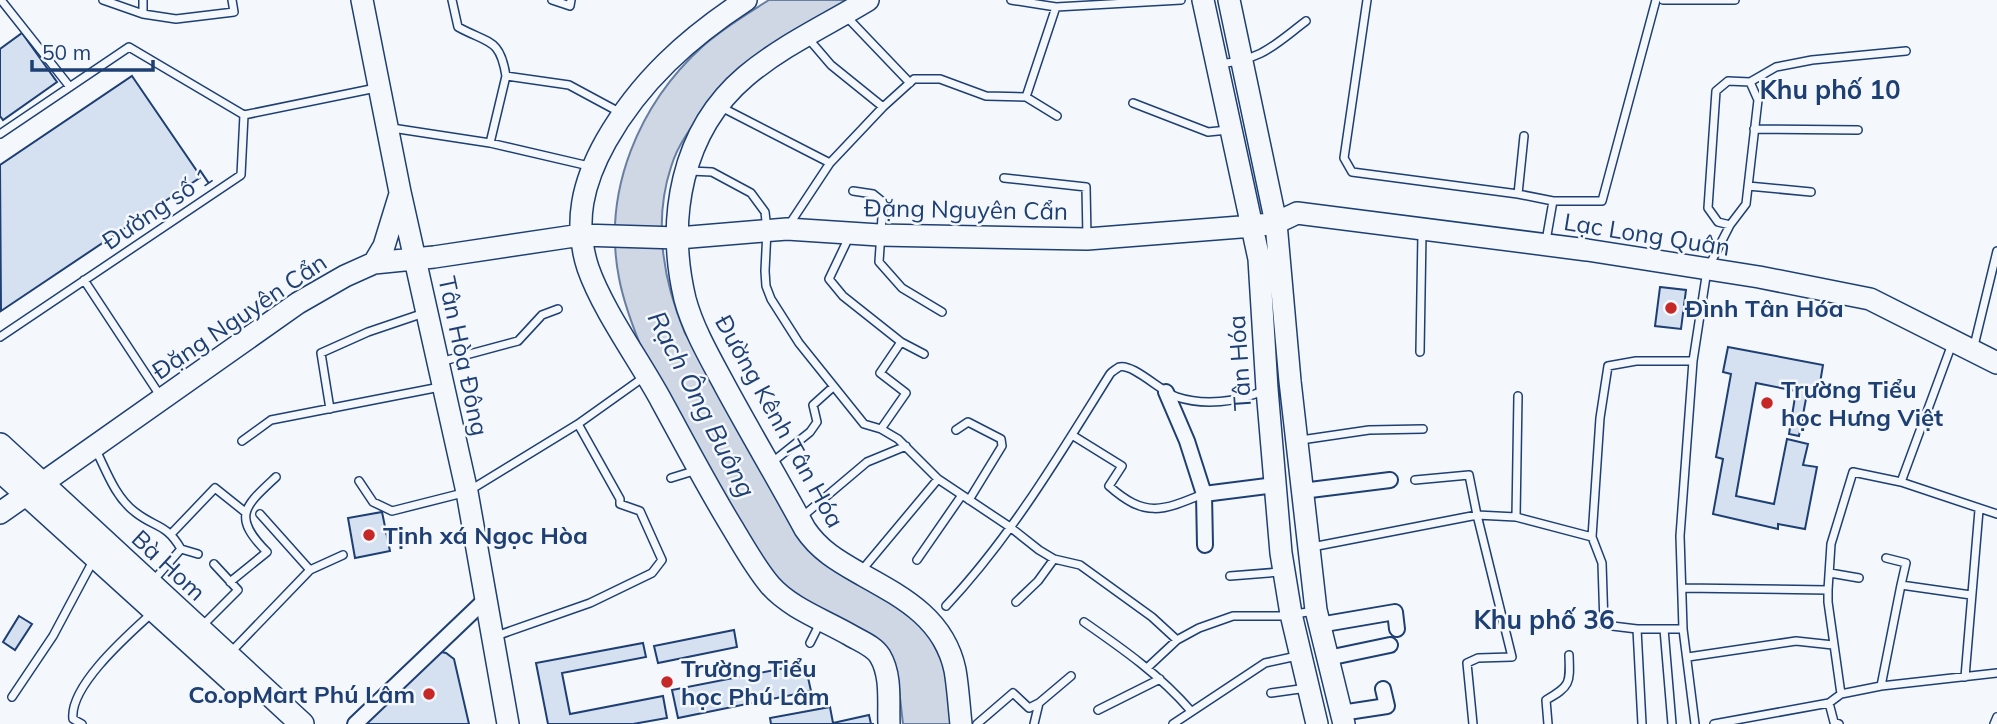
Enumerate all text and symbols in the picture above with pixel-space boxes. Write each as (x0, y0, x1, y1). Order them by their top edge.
scale bar (32, 28, 152, 72)
text: 50 m (42, 39, 91, 65)
district label: Khu phố 10 (1759, 73, 1901, 106)
street label: Đường số 1 (96, 160, 218, 256)
street label: Đặng Nguyên Cẩn (864, 192, 1068, 226)
street label: Lạc Long Quân (1562, 206, 1732, 262)
street label: Đặng Nguyên Cẩn (146, 246, 332, 386)
street label: Tân Hòa Đông (432, 274, 496, 438)
place label: Đình Tân Hóa (1684, 293, 1844, 323)
marker: Đình Tân Hóa (1663, 300, 1679, 316)
water label: Rạch Ông Buông (641, 305, 763, 503)
street label: Đường Kênh Tân Hóa (709, 309, 851, 533)
street label: Tân Hóa (1221, 314, 1257, 412)
place label: Trường Tiểu học Hưng Việt (1781, 374, 1943, 432)
marker: Trường Tiểu học Hưng Việt (1759, 395, 1775, 411)
place label: Tịnh xá Ngọc Hòa (383, 520, 588, 550)
street label: Bà Hom (126, 523, 212, 607)
marker: Tịnh xá Ngọc Hòa (361, 527, 377, 543)
district label: Khu phố 36 (1473, 603, 1615, 636)
place label: Trường Tiểu học Phú Lâm (681, 653, 830, 711)
marker: Trường Tiểu học Phú Lâm (659, 674, 675, 690)
place label: Co.opMart Phú Lâm (188, 679, 415, 709)
marker: Co.opMart Phú Lâm (421, 686, 437, 702)

